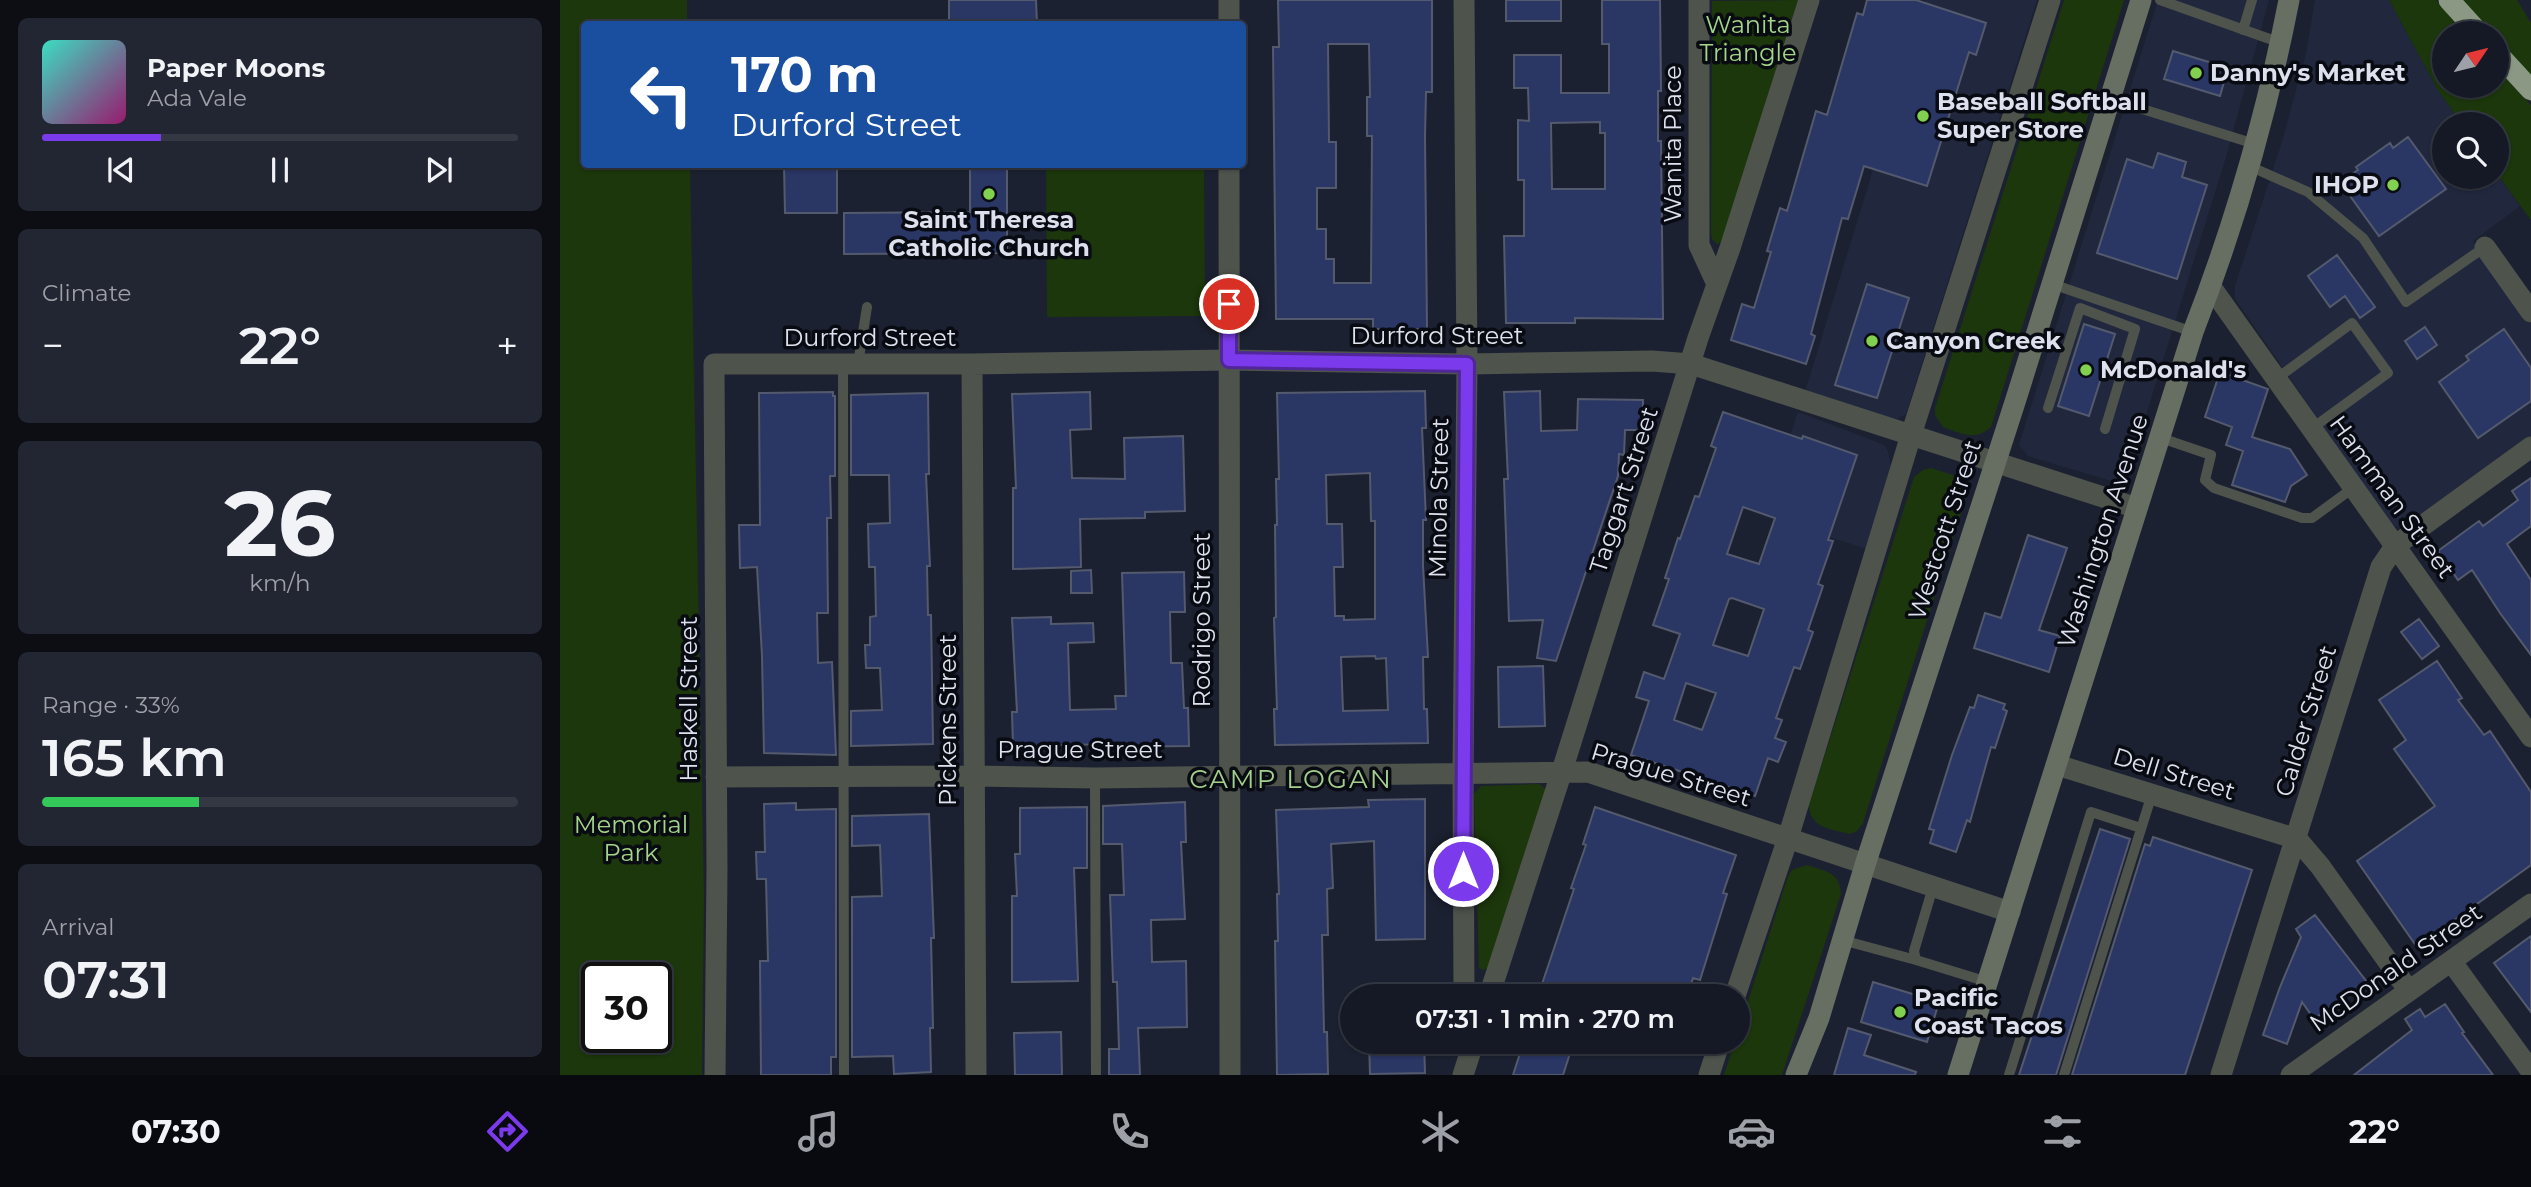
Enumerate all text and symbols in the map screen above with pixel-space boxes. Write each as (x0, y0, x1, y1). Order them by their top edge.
park label: Wanita Triangle (1699, 10, 1797, 67)
north arrow (2432, 21, 2510, 98)
map controls (2432, 21, 2509, 189)
text: 170 m (731, 45, 878, 104)
icon: left (616, 49, 707, 140)
text: Paper Moons (147, 52, 325, 84)
place label: Danny's Market (2210, 58, 2406, 87)
street label: Wanita Place (1658, 65, 1687, 223)
marker: Danny's Market (2188, 65, 2204, 81)
text: Ada Vale (147, 84, 247, 112)
place label: Baseball Softball Super Store (1937, 87, 2147, 144)
text: Durford Street (731, 105, 962, 144)
marker: Baseball Softball Super Store (1915, 108, 1931, 124)
button: search (2432, 112, 2509, 189)
icon: previous (102, 151, 140, 189)
icon: pause (261, 151, 299, 189)
icon: next (420, 151, 458, 189)
place label: IHOP (2314, 170, 2379, 199)
marker: IHOP (2385, 177, 2401, 193)
marker: Saint Theresa Catholic Church (981, 186, 997, 202)
place label: Saint Theresa Catholic Church (888, 205, 1090, 262)
pin (1199, 274, 1259, 334)
text: Climate (42, 279, 131, 307)
icon: arrive (1210, 285, 1248, 323)
text: 22° (239, 314, 321, 377)
street label: Durford Street (1351, 321, 1524, 350)
text: − (42, 322, 64, 369)
text: + (496, 322, 518, 369)
street label: Durford Street (784, 323, 957, 352)
place label: Canyon Creek (1886, 326, 2061, 355)
marker: Canyon Creek (1864, 333, 1880, 349)
place label: McDonald's (2100, 355, 2246, 384)
marker: McDonald's (2078, 362, 2094, 378)
street label: Taggart Street (1583, 403, 1664, 577)
street label: Washington Avenue (2051, 410, 2154, 651)
street label: Hamman Street (2324, 410, 2461, 584)
street label: Minola Street (1423, 417, 1454, 578)
street label: Westcott Street (1902, 436, 1987, 623)
text: 26 (224, 468, 336, 579)
street label: Rodrigo Street (1187, 532, 1216, 707)
text: km/h (249, 569, 311, 597)
street label: Haskell Street (674, 616, 703, 782)
street label: Pickens Street (933, 634, 962, 806)
street label: Calder Street (2269, 641, 2342, 800)
text: Range · 33% (42, 691, 180, 719)
text: 165 km (42, 726, 227, 789)
street label: Prague Street (997, 735, 1163, 764)
street label: Prague Street (1588, 736, 1755, 813)
street label: Dell Street (2110, 741, 2239, 806)
district label: CAMP LOGAN (1189, 763, 1393, 795)
park label: Memorial Park (574, 810, 688, 867)
position arrow (1426, 834, 1500, 908)
street label: McDonald Street (2304, 897, 2487, 1038)
text: Arrival (42, 913, 115, 941)
text: 07:31 (42, 948, 170, 1011)
speed limit sign: 30 (581, 962, 672, 1053)
place label: Pacific Coast Tacos (1914, 983, 2063, 1040)
text: 07:31 · 1 min · 270 m (1415, 1003, 1675, 1035)
marker: Pacific Coast Tacos (1892, 1004, 1908, 1020)
icon: directions (483, 1107, 532, 1156)
icon: music (794, 1107, 843, 1156)
icon: phone (1105, 1107, 1154, 1156)
icon: climate (1416, 1107, 1465, 1156)
icon: car (1727, 1107, 1776, 1156)
icon: filters (2038, 1107, 2087, 1156)
text: 07:30 (131, 1112, 221, 1151)
text: 22° (2349, 1112, 2400, 1151)

